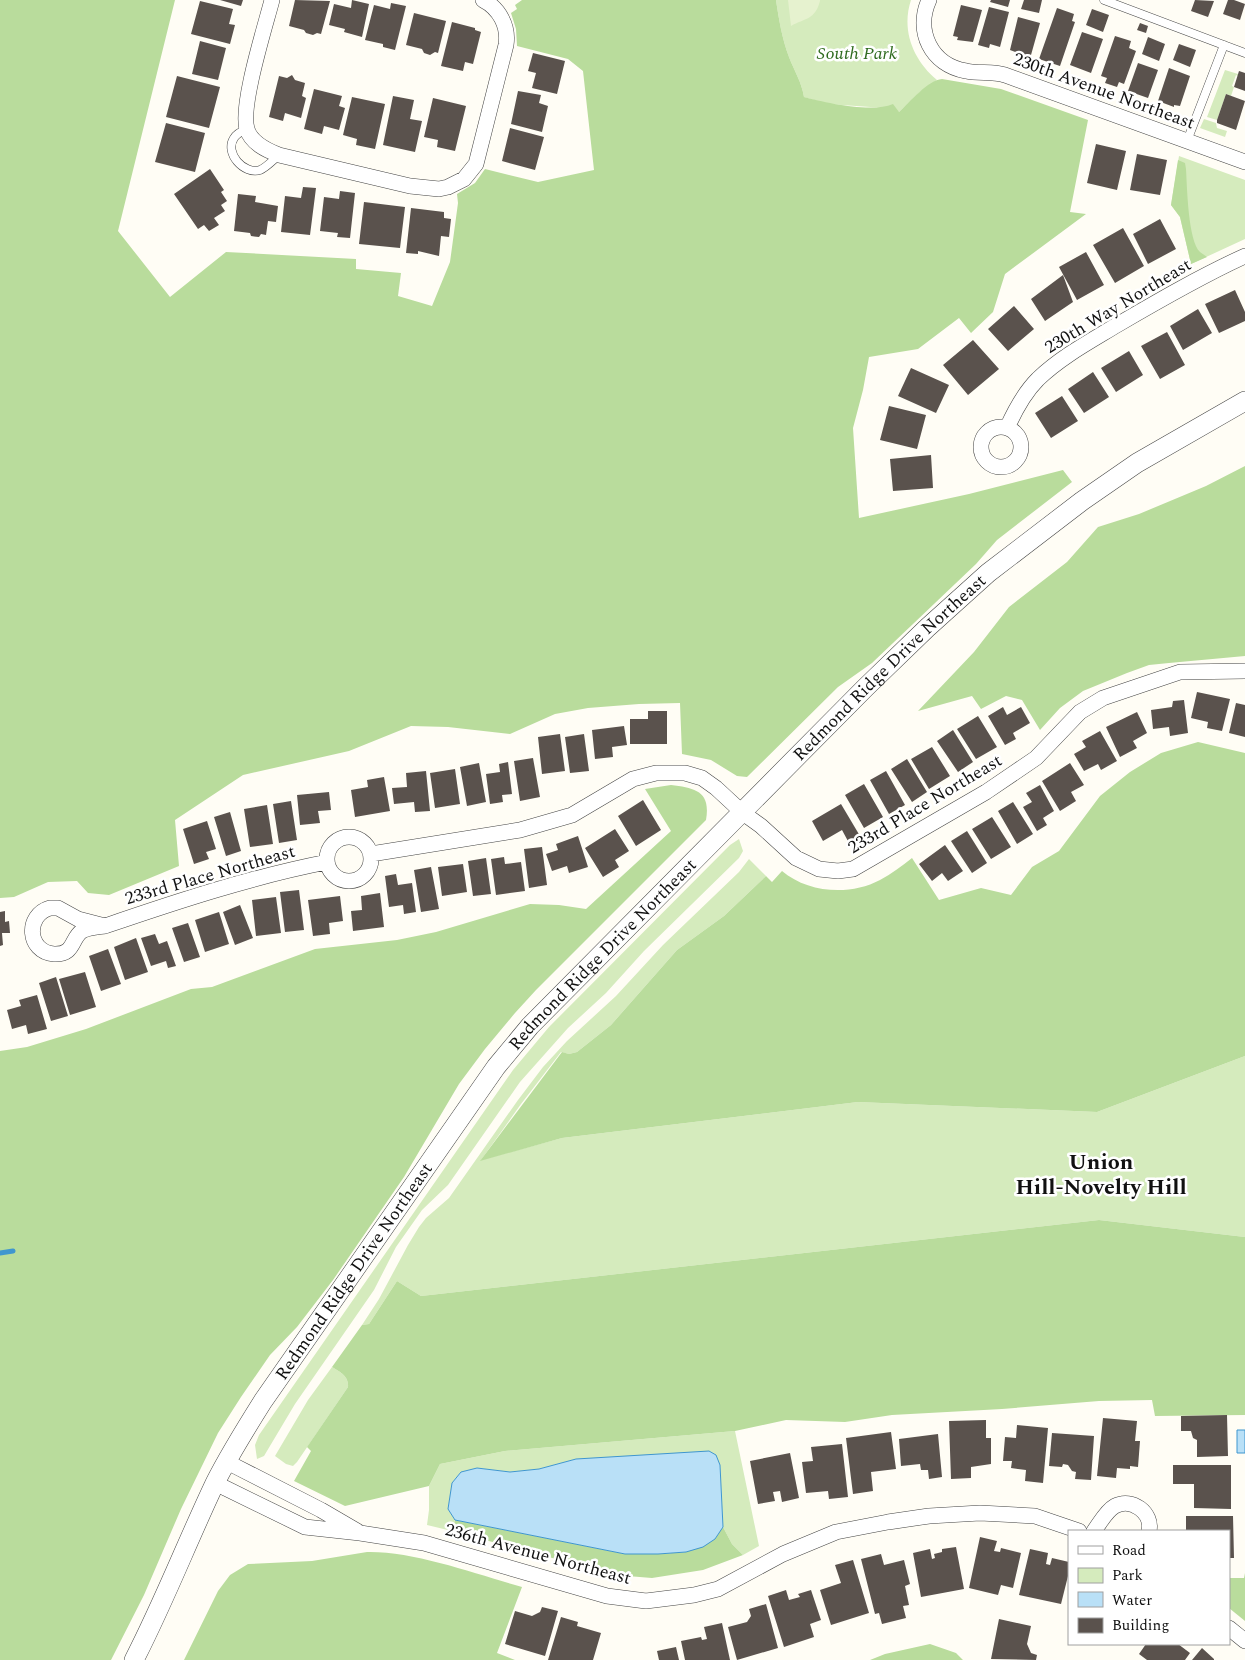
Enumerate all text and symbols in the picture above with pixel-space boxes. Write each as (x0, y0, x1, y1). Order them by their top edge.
park label: South Park (817, 40, 898, 67)
street label: 230th Avenue Northeast (1009, 45, 1199, 137)
street label: 230th Way Northeast (1039, 251, 1197, 361)
street label: Redmond Ridge Drive Northeast (786, 567, 992, 767)
street label: 233rd Place Northeast (843, 747, 1007, 861)
street label: 233rd Place Northeast (122, 838, 298, 912)
street label: Redmond Ridge Drive Northeast (502, 852, 703, 1056)
district label: Union Hill-Novelty Hill (1015, 1146, 1187, 1204)
street label: Redmond Ridge Drive Northeast (268, 1157, 439, 1385)
street label: 236th Avenue Northeast (442, 1516, 634, 1592)
legend (1068, 1530, 1230, 1645)
text: Road (1112, 1539, 1146, 1562)
text: Park (1112, 1564, 1143, 1587)
text: Water (1112, 1589, 1152, 1612)
text: Building (1112, 1614, 1169, 1637)

